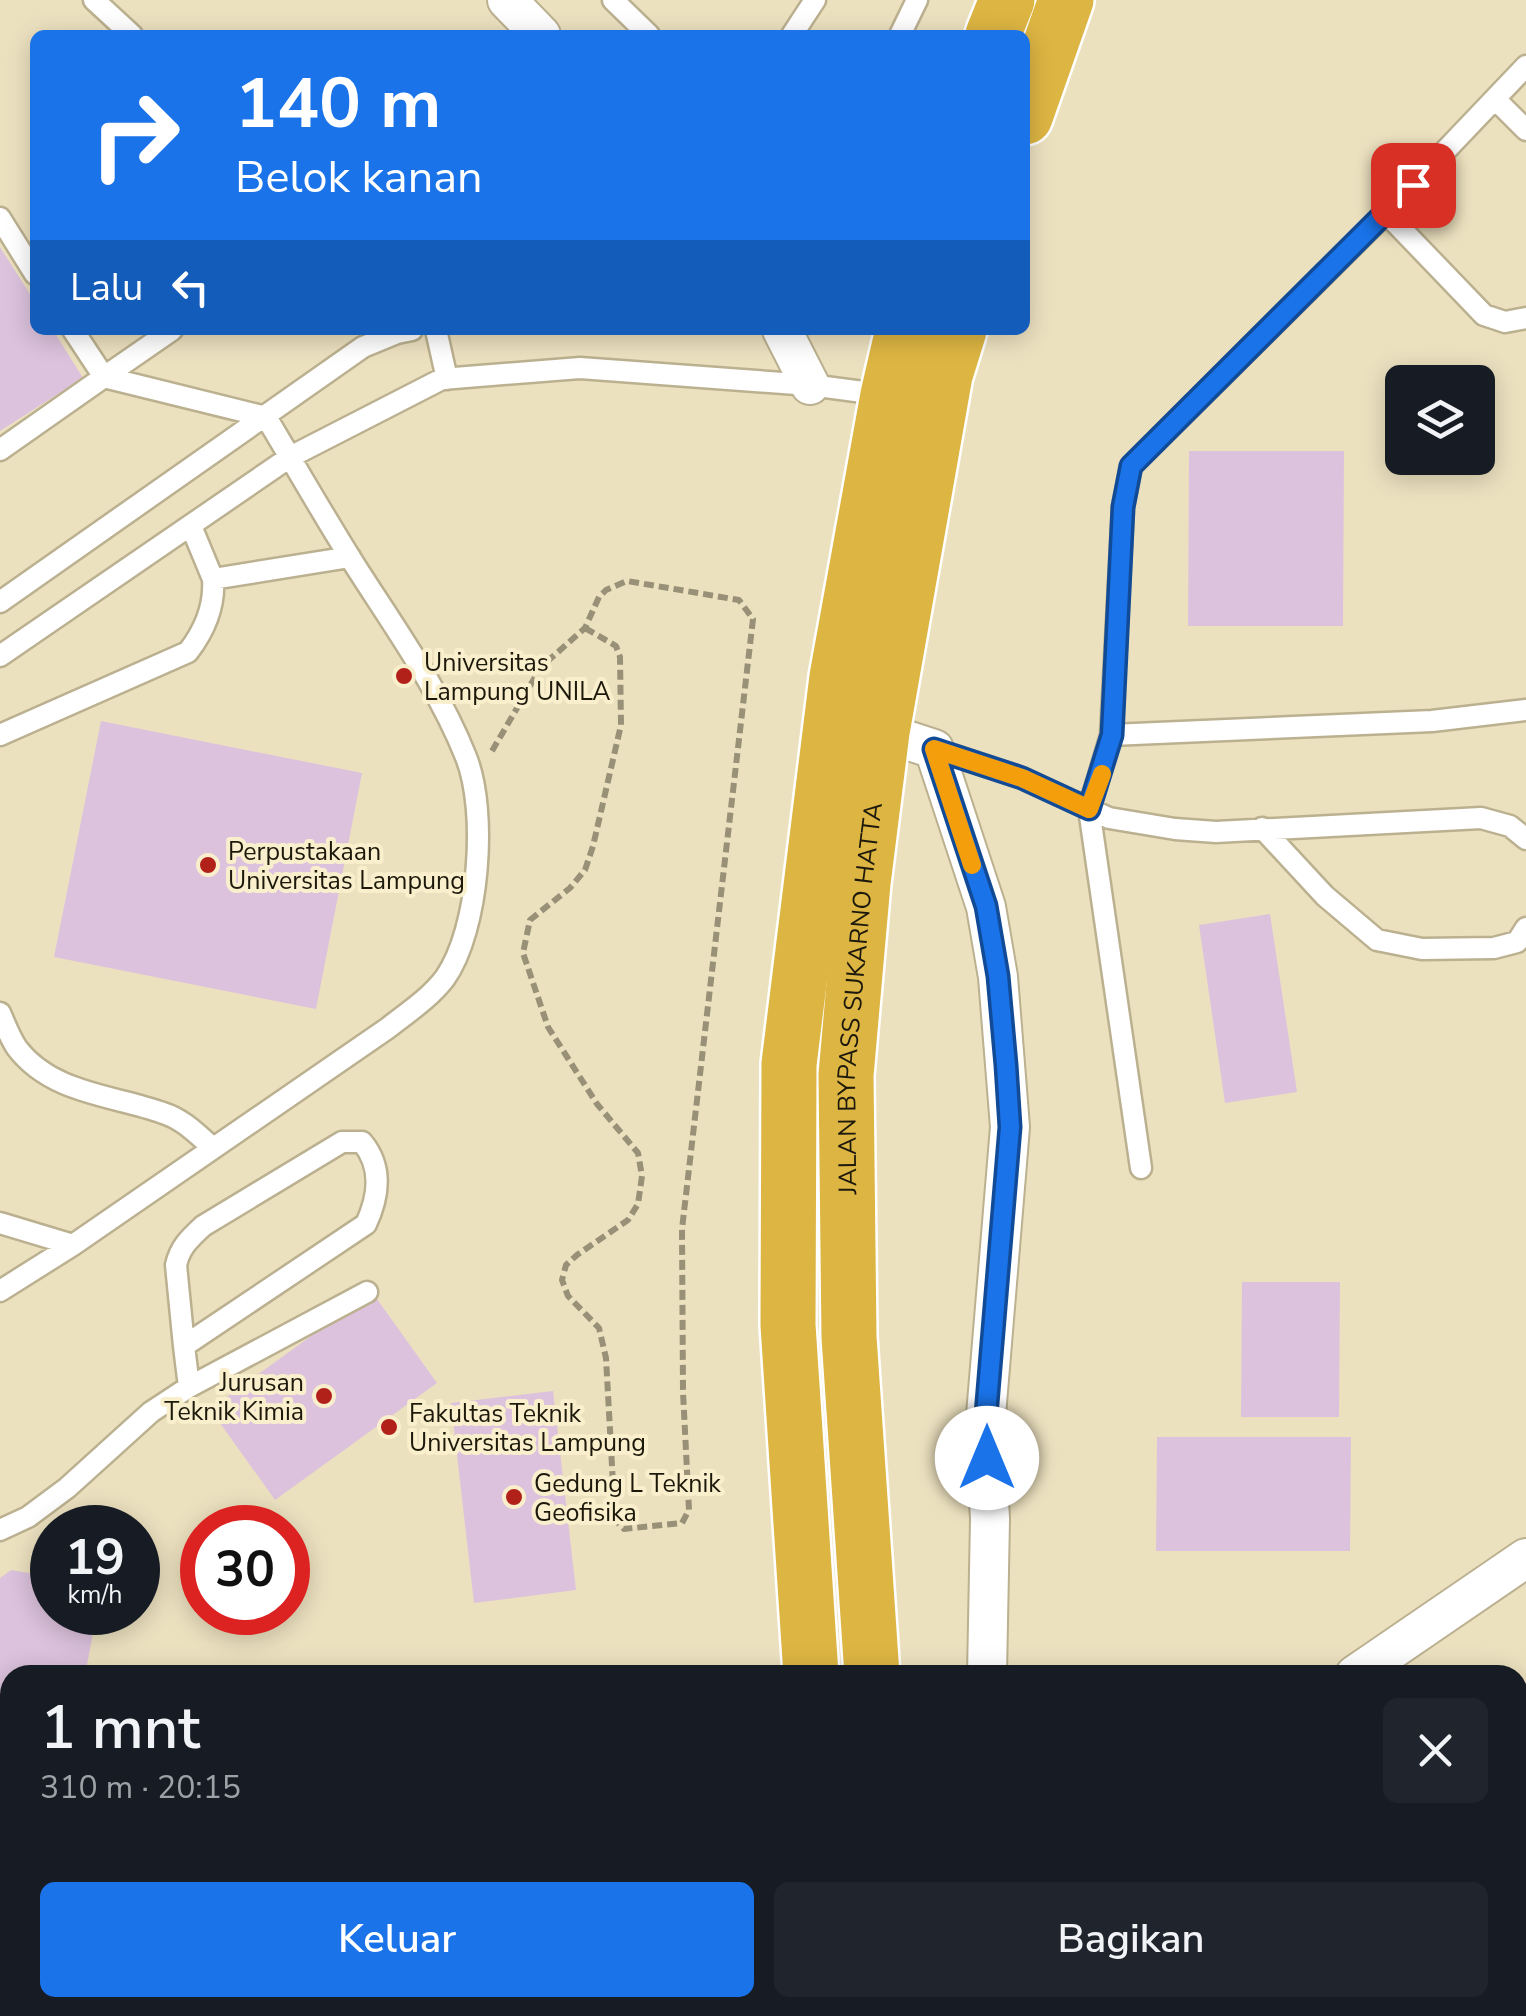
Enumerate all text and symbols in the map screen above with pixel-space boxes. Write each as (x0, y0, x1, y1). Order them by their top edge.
text: 140 m (235, 56, 441, 152)
icon: right (70, 70, 200, 200)
pin (1371, 143, 1456, 228)
text: Belok kanan (235, 147, 483, 208)
icon: arrive (1386, 158, 1441, 213)
icon: left (163, 260, 218, 315)
text: Lalu (70, 262, 143, 313)
map controls (1385, 365, 1495, 475)
button: layers (1385, 365, 1495, 475)
place label: Universitas Lampung UNILA (424, 646, 611, 709)
marker: Universitas Lampung UNILA (393, 665, 415, 687)
street label: JALAN BYPASS SUKARNO HATTA (830, 800, 891, 1196)
place label: Perpustakaan Universitas Lampung (228, 835, 465, 898)
marker: Perpustakaan Universitas Lampung (197, 854, 219, 876)
place label: Jurusan Teknik Kimia (164, 1366, 304, 1429)
marker: Jurusan Teknik Kimia (313, 1385, 335, 1407)
place label: Fakultas Teknik Universitas Lampung (409, 1397, 646, 1460)
position arrow (935, 1406, 1039, 1510)
marker: Fakultas Teknik Universitas Lampung (378, 1416, 400, 1438)
place label: Gedung L Teknik Geofisika (534, 1467, 721, 1530)
marker: Gedung L Teknik Geofisika (503, 1486, 525, 1508)
speed limit sign: 30 (180, 1505, 310, 1635)
text: 19 (65, 1523, 125, 1592)
text: km/h (67, 1578, 123, 1612)
text: 1 mnt (40, 1687, 200, 1769)
button: close (1383, 1698, 1488, 1803)
text: 310 m · 20:15 (40, 1766, 241, 1809)
button: Keluar (40, 1882, 754, 1997)
button: Bagikan (774, 1882, 1488, 1997)

